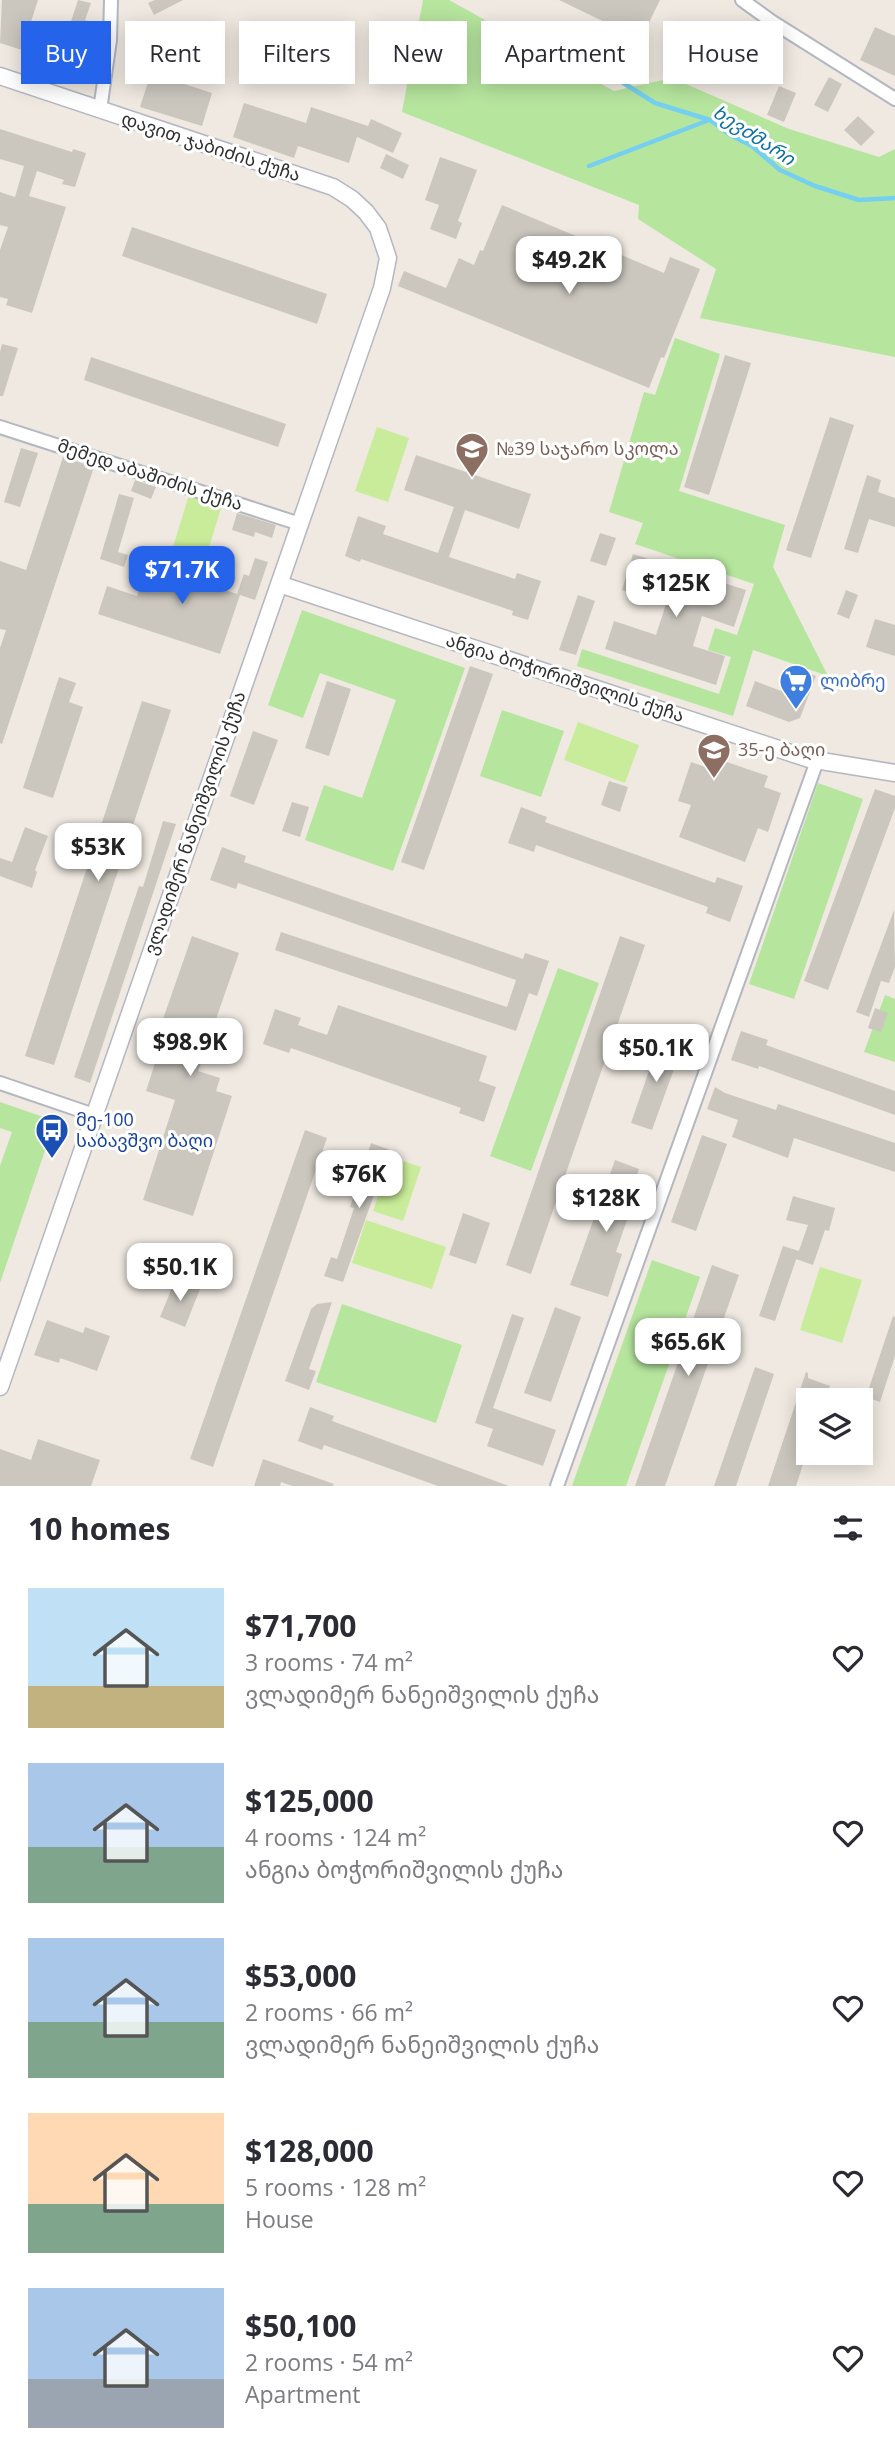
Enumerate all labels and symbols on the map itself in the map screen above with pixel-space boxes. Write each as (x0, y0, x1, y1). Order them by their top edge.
water label: ხევძმარი (708, 99, 801, 172)
street label: დავით ჯაბიძის ქუჩა (119, 106, 304, 186)
pin: $49.2K (512, 236, 626, 296)
school or university icon: №39 საჯარო სკოლა (453, 430, 491, 479)
street label: მემედ აბაშიძის ქუჩა (55, 433, 246, 515)
place label: №39 საჯარო სკოლა (496, 436, 679, 460)
pin: $71.7K (125, 546, 239, 606)
pin: $125K (627, 560, 725, 619)
street label: ანგია ბოჭორიშვილის ქუჩა (443, 627, 688, 727)
supermarket icon: ლიბრე (777, 662, 815, 711)
place label: ლიბრე (820, 668, 886, 692)
street label: ვლადიმერ ნანეიშვილის ქუჩა (138, 688, 251, 958)
school or university icon: 35-ე ბაღი (695, 731, 733, 780)
place label: 35-ე ბაღი (738, 737, 825, 761)
pin: $53K (57, 824, 139, 883)
pin: $98.9K (133, 1018, 247, 1078)
pin: $50.1K (599, 1024, 713, 1084)
place label: მე-100 საბავშვო ბაღი (76, 1107, 213, 1152)
bus stop icon: მე-100 საბავშვო ბაღი (33, 1111, 71, 1160)
pin: $76K (318, 1150, 400, 1210)
pin: $128K (557, 1174, 655, 1234)
pin: $50.1K (123, 1244, 237, 1303)
pin: $65.6K (631, 1318, 745, 1378)

